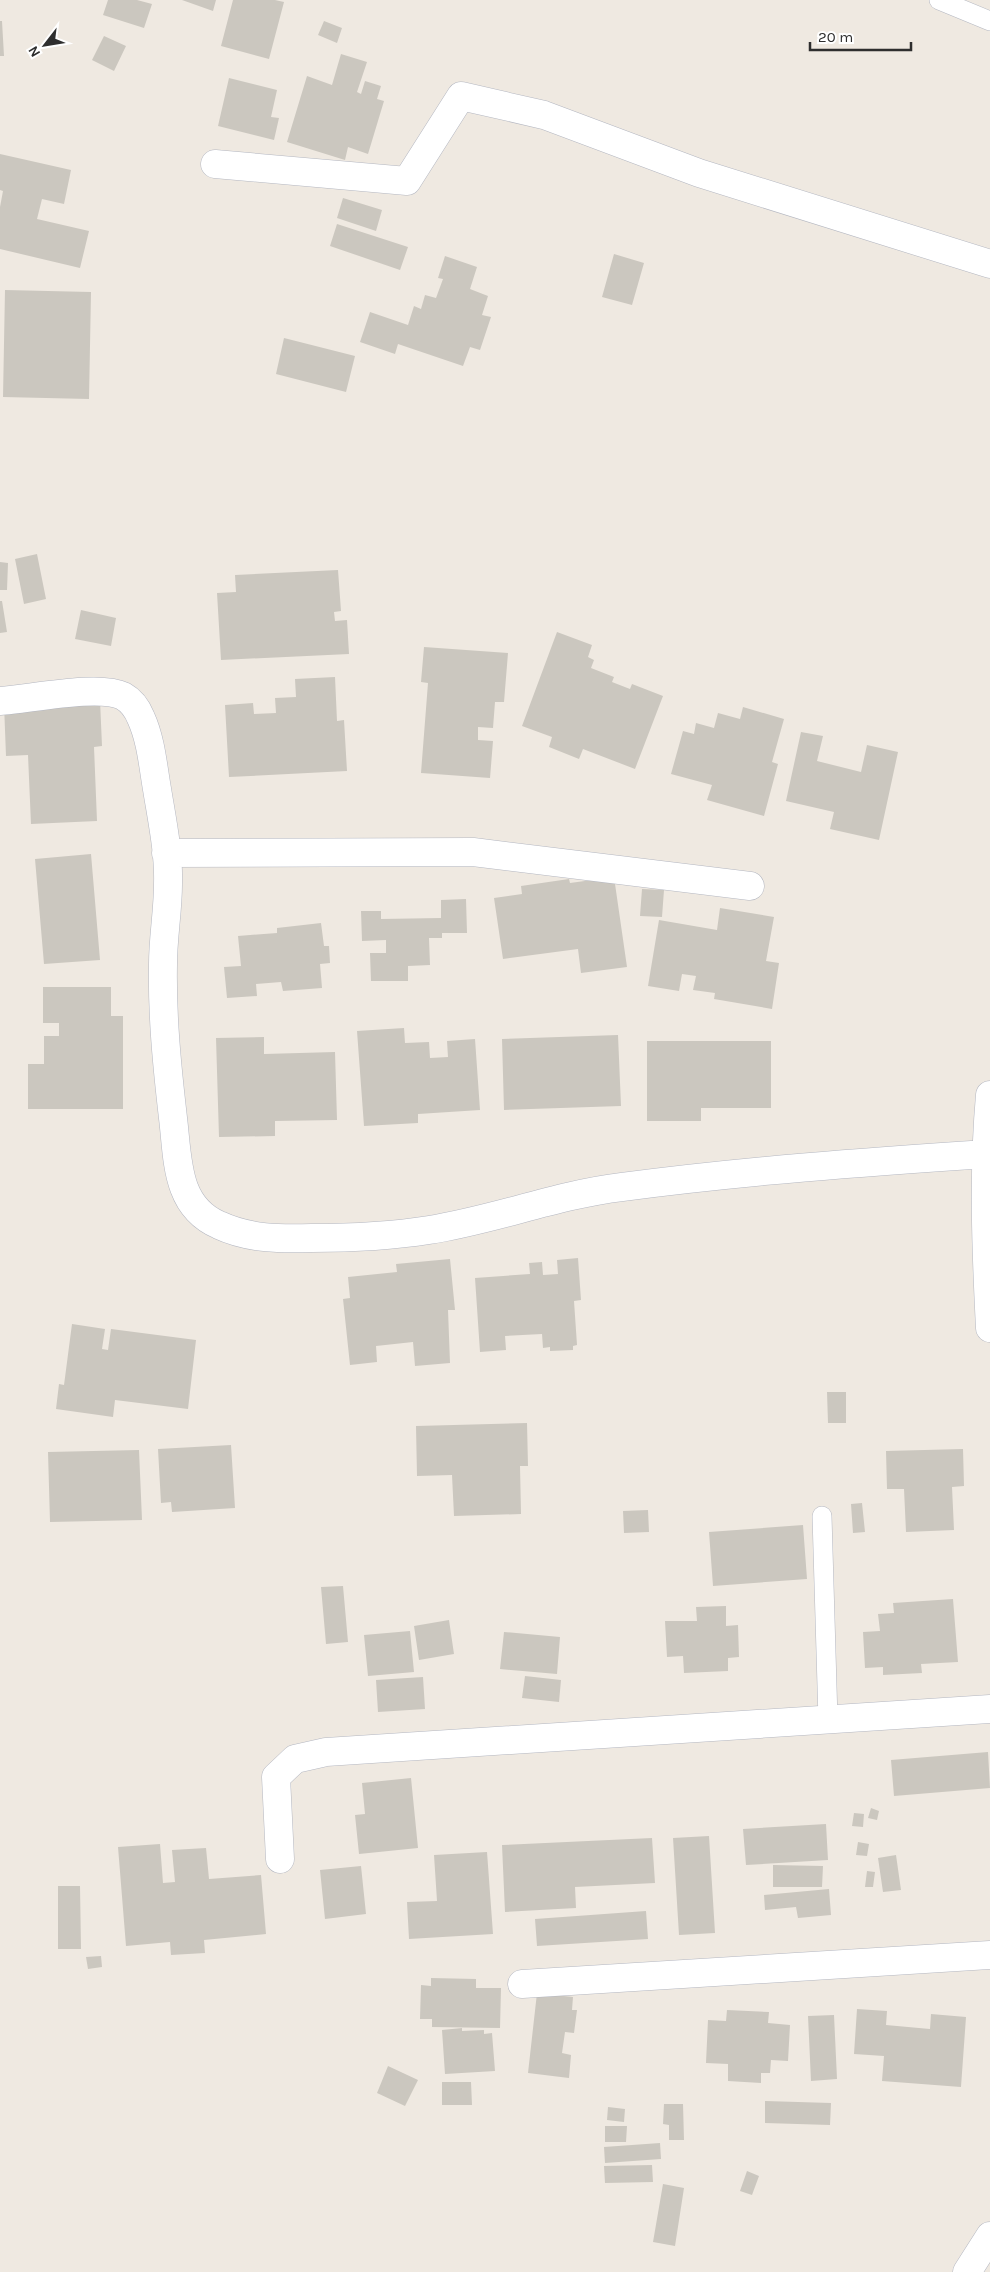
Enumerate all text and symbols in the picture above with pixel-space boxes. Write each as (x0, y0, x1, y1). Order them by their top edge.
north arrow (20, 20, 70, 70)
scale bar (810, 20, 911, 52)
text: 20 m (818, 28, 853, 46)
text: N (24, 43, 44, 60)

